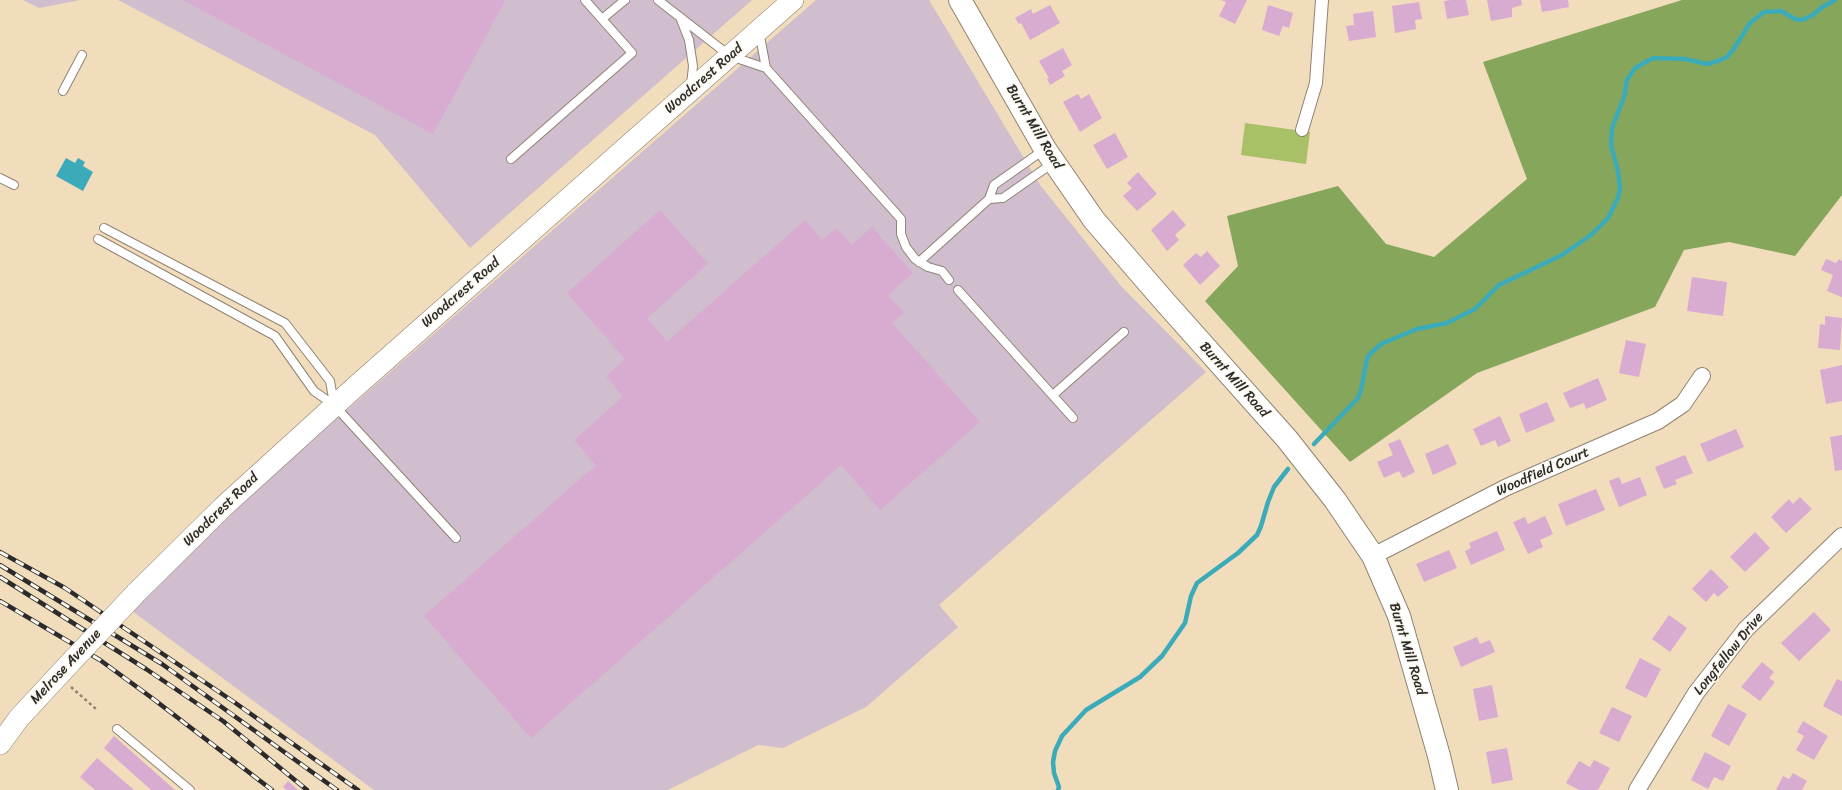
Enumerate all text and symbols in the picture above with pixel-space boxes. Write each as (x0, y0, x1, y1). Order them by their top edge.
street label: Woodcrest Road (661, 40, 747, 118)
street label: Burnt Mill Road (1002, 82, 1066, 172)
street label: Woodcrest Road (418, 254, 504, 332)
street label: Burnt Mill Road (1196, 339, 1272, 421)
street label: Woodfield Court (1494, 444, 1592, 500)
street label: Woodcrest Road (180, 470, 262, 550)
street label: Burnt Mill Road (1385, 601, 1429, 697)
street label: Longfellow Drive (1691, 609, 1767, 699)
street label: Melrose Avenue (27, 626, 105, 708)

